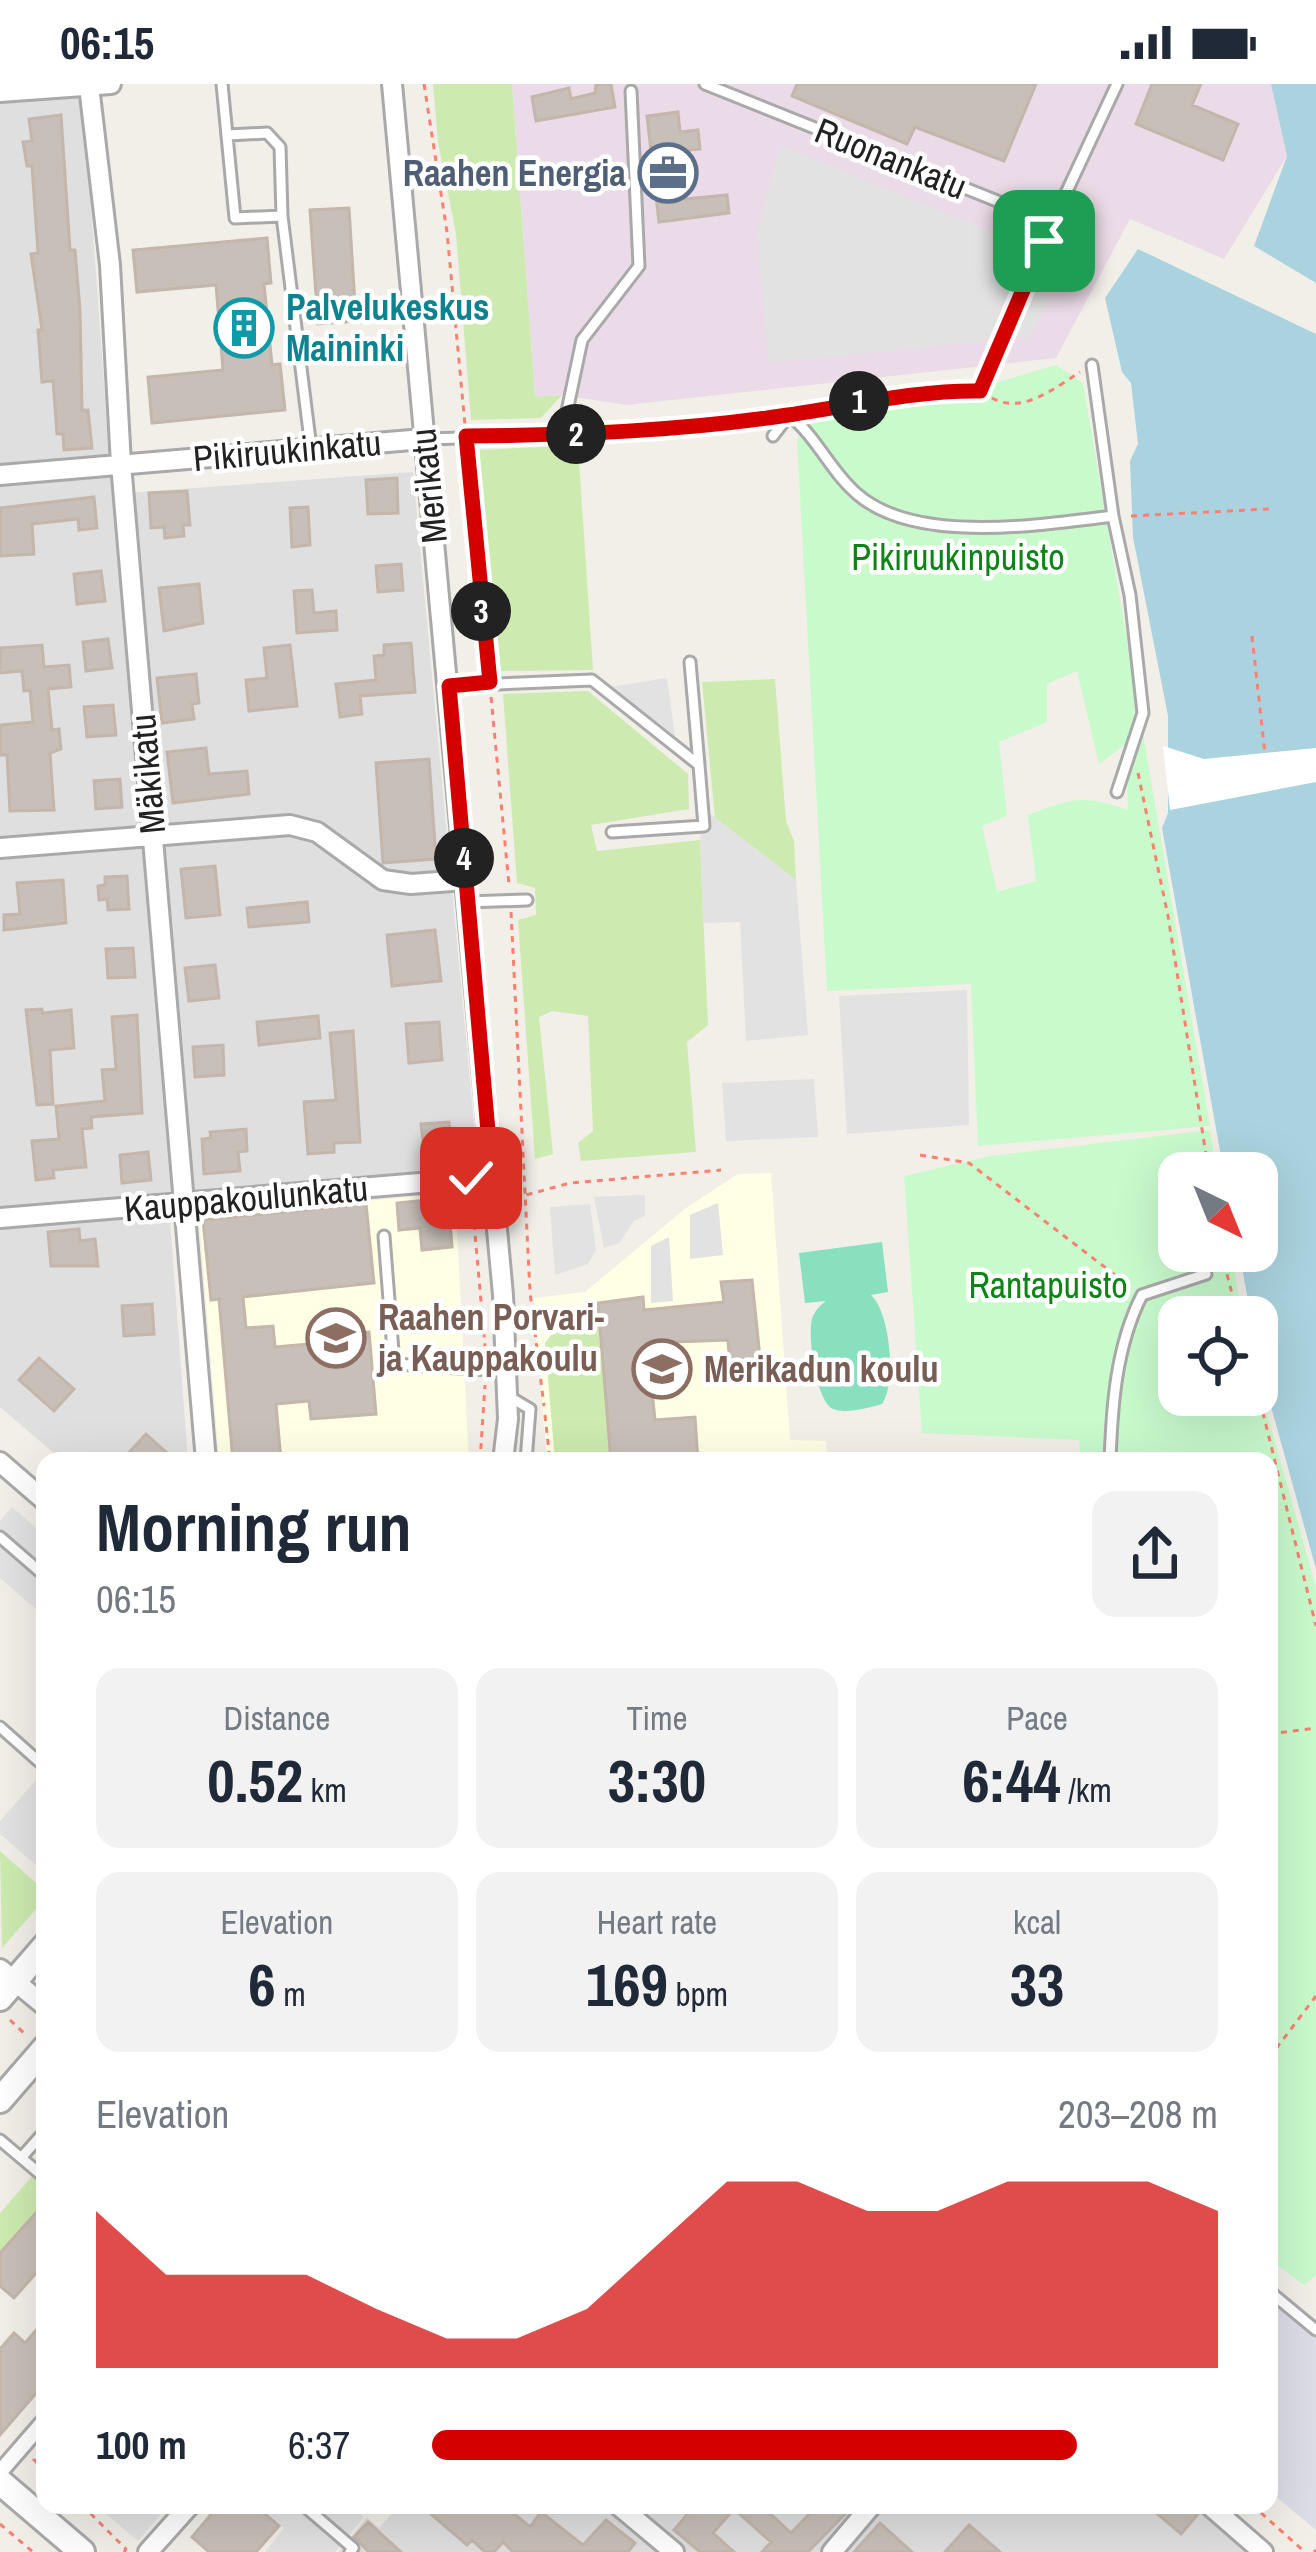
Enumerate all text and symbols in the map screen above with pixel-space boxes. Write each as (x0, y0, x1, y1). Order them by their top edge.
text: 06:15 (60, 12, 154, 73)
street label: Ruonankatu (808, 106, 974, 210)
office icon: Raahen Energia (637, 142, 699, 204)
place label: Raahen Energia (403, 149, 627, 197)
pin (993, 190, 1095, 292)
icon: arrive (1011, 208, 1077, 274)
place label: Palvelukeskus Maininki (286, 283, 490, 372)
building icon: Palvelukeskus Maininki (213, 297, 275, 359)
pin: 1 (829, 371, 889, 431)
text: 1 (851, 379, 867, 423)
pin: 2 (546, 404, 606, 464)
text: 2 (568, 412, 584, 456)
street label: Pikiruukinkatu (191, 418, 383, 482)
street label: Merikatu (398, 426, 458, 546)
park label: Pikiruukinpuisto (851, 533, 1065, 581)
pin: 3 (451, 581, 511, 641)
text: 3 (473, 589, 489, 633)
street label: Mäkikatu (118, 712, 176, 836)
pin: 4 (434, 828, 494, 888)
text: 4 (456, 836, 472, 880)
pin (420, 1127, 522, 1229)
icon: check (438, 1145, 504, 1211)
north arrow (1158, 1152, 1278, 1272)
map controls (1158, 1152, 1278, 1416)
street label: Kauppakoulunkatu (122, 1163, 370, 1233)
park label: Rantapuisto (968, 1261, 1128, 1309)
place label: Raahen Porvari- ja Kauppakoulu (376, 1293, 605, 1382)
button: locate (1158, 1296, 1278, 1416)
school or university icon: Raahen Porvari- ja Kauppakoulu (305, 1307, 367, 1369)
school or university icon: Merikadun koulu (631, 1338, 693, 1400)
place label: Merikadun koulu (704, 1345, 939, 1393)
text: Morning run (96, 1483, 412, 1572)
button: share (1092, 1491, 1218, 1617)
text: 06:15 (96, 1573, 176, 1625)
text: Distance (224, 1696, 330, 1740)
text: Time (626, 1696, 688, 1740)
text: Pace (1006, 1696, 1068, 1740)
text: 0.52 (207, 1740, 303, 1821)
text: 3:30 (608, 1740, 706, 1821)
text: 6:44 (962, 1740, 1061, 1821)
text: km (303, 1768, 347, 1812)
text: /km (1061, 1768, 1112, 1812)
text: Elevation (221, 1900, 333, 1944)
text: Heart rate (597, 1900, 717, 1944)
text: kcal (1013, 1900, 1061, 1944)
text: 6 (248, 1944, 276, 2025)
text: 169 (586, 1944, 668, 2025)
text: 33 (1010, 1944, 1064, 2025)
text: m (276, 1972, 306, 2016)
text: bpm (668, 1972, 728, 2016)
text: Elevation (96, 2088, 229, 2140)
text: 203–208 m (1058, 2088, 1218, 2140)
text: 100 m (96, 2419, 187, 2471)
text: 6:37 (288, 2419, 350, 2471)

